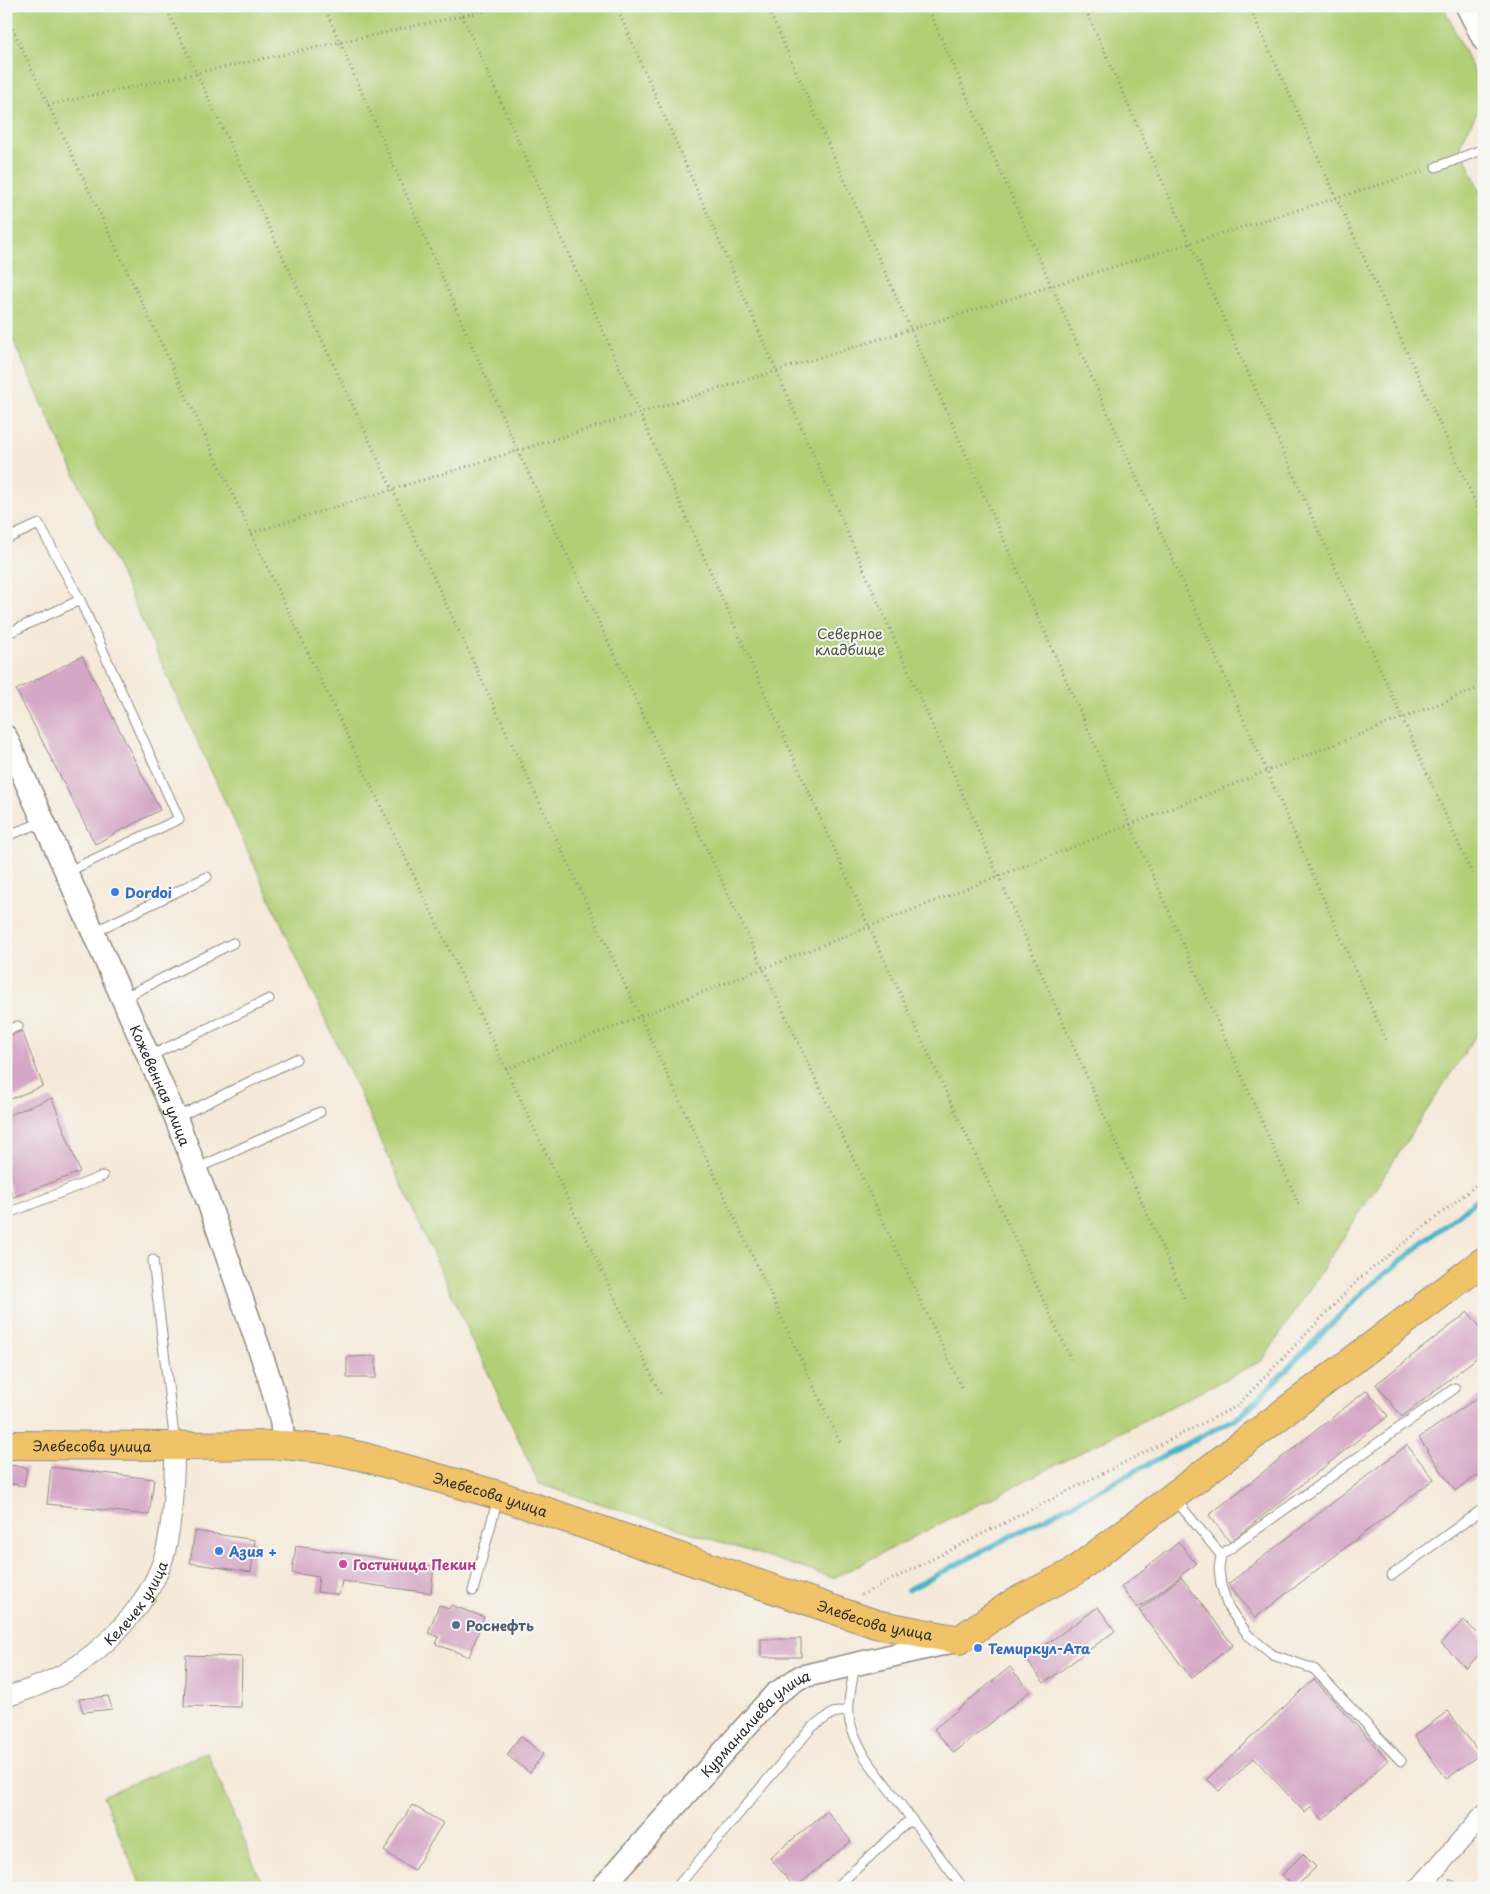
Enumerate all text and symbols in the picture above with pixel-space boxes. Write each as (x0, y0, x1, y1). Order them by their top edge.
park label: Северное кладбище (815, 623, 885, 660)
place label: Dordoi (125, 882, 172, 903)
marker: Dordoi (109, 886, 121, 898)
street label: Кожевенная улица (125, 1021, 196, 1149)
street label: Элебесова улица (33, 1435, 152, 1456)
street label: Элебесова улица (431, 1467, 551, 1522)
place label: Азия + (228, 1541, 277, 1562)
marker: Азия + (213, 1545, 225, 1557)
place label: Гостиница Пекин (353, 1554, 477, 1575)
street label: Келечек улица (99, 1558, 172, 1650)
marker: Гостиница Пекин (337, 1558, 349, 1570)
street label: Элебесова улица (815, 1594, 935, 1645)
place label: Роснефть (466, 1615, 534, 1636)
marker: Роснефть (450, 1619, 462, 1631)
place label: Темиркул-Ата (988, 1638, 1091, 1659)
marker: Темиркул-Ата (972, 1642, 984, 1654)
street label: Курманалиева улица (695, 1664, 812, 1782)

